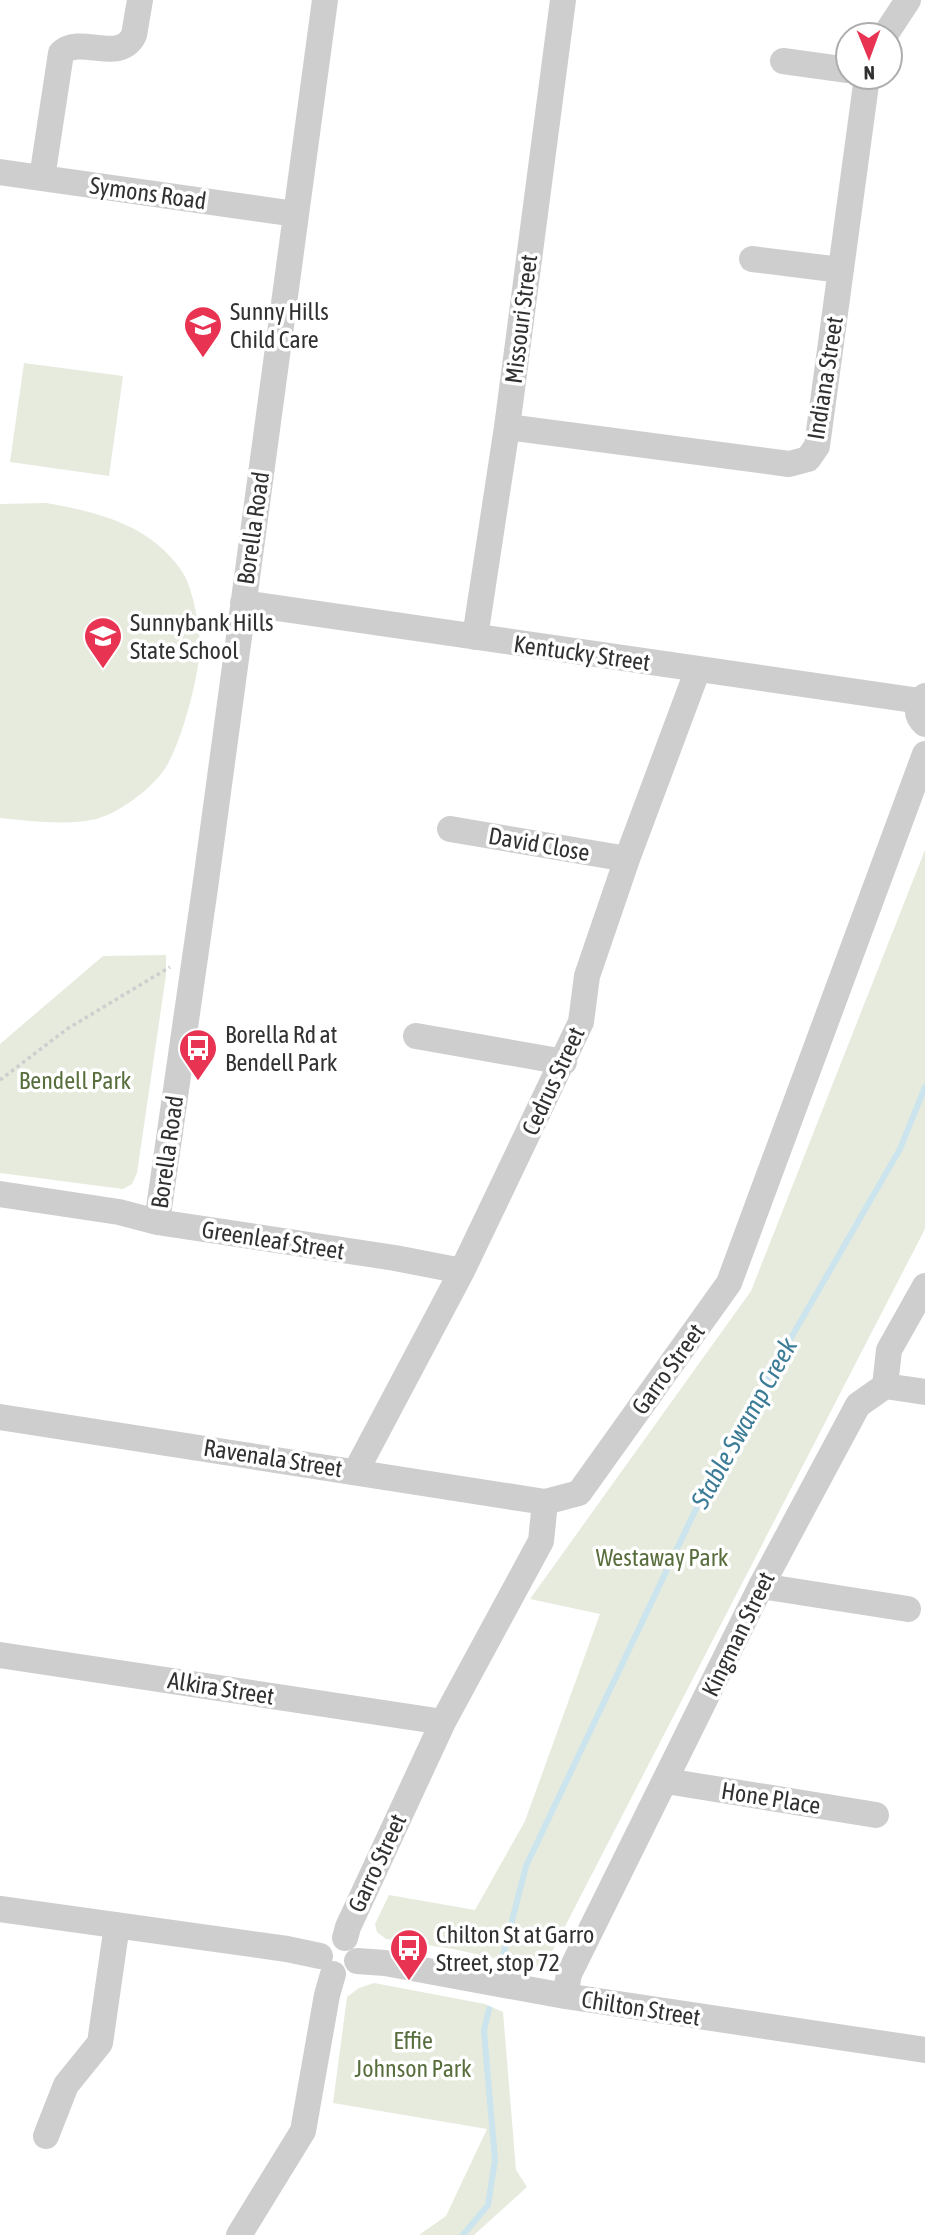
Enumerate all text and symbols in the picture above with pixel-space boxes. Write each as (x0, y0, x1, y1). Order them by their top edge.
north arrow (834, 21, 904, 91)
text: N (863, 62, 875, 84)
street label: Symons Road (88, 171, 208, 215)
street label: Missouri Street (500, 253, 542, 385)
place label: Sunny Hills Child Care (230, 298, 329, 353)
school or university icon: Sunny Hills Child Care (182, 304, 224, 359)
street label: Indiana Street (802, 314, 848, 442)
street label: Borella Road (232, 470, 274, 586)
place label: Sunnybank Hills State School (130, 609, 274, 664)
school or university icon: Sunnybank Hills State School (82, 615, 124, 670)
street label: Kentucky Street (512, 630, 652, 676)
street label: David Close (486, 822, 592, 866)
place label: Borella Rd at Bendell Park (225, 1021, 338, 1076)
street label: Cedrus Street (516, 1023, 590, 1139)
bus stop icon: Borella Rd at Bendell Park (177, 1027, 219, 1082)
park label: Bendell Park (19, 1067, 132, 1094)
street label: Borella Road (146, 1094, 188, 1210)
street label: Greenleaf Street (200, 1215, 346, 1265)
street label: Garro Street (626, 1318, 710, 1420)
water label: Stable Swamp Creek (684, 1332, 803, 1514)
street label: Ravenala Street (202, 1434, 344, 1482)
park label: Westaway Park (596, 1544, 729, 1571)
street label: Kingman Street (696, 1567, 780, 1701)
street label: Alkira Street (166, 1666, 276, 1710)
street label: Hone Place (719, 1777, 823, 1819)
street label: Garro Street (343, 1810, 412, 1916)
place label: Chilton St at Garro Street, stop 72 (436, 1921, 594, 1976)
bus stop icon: Chilton St at Garro Street, stop 72 (388, 1927, 430, 1982)
street label: Chilton Street (580, 1985, 702, 2031)
park label: Effie Johnson Park (355, 2027, 472, 2082)

